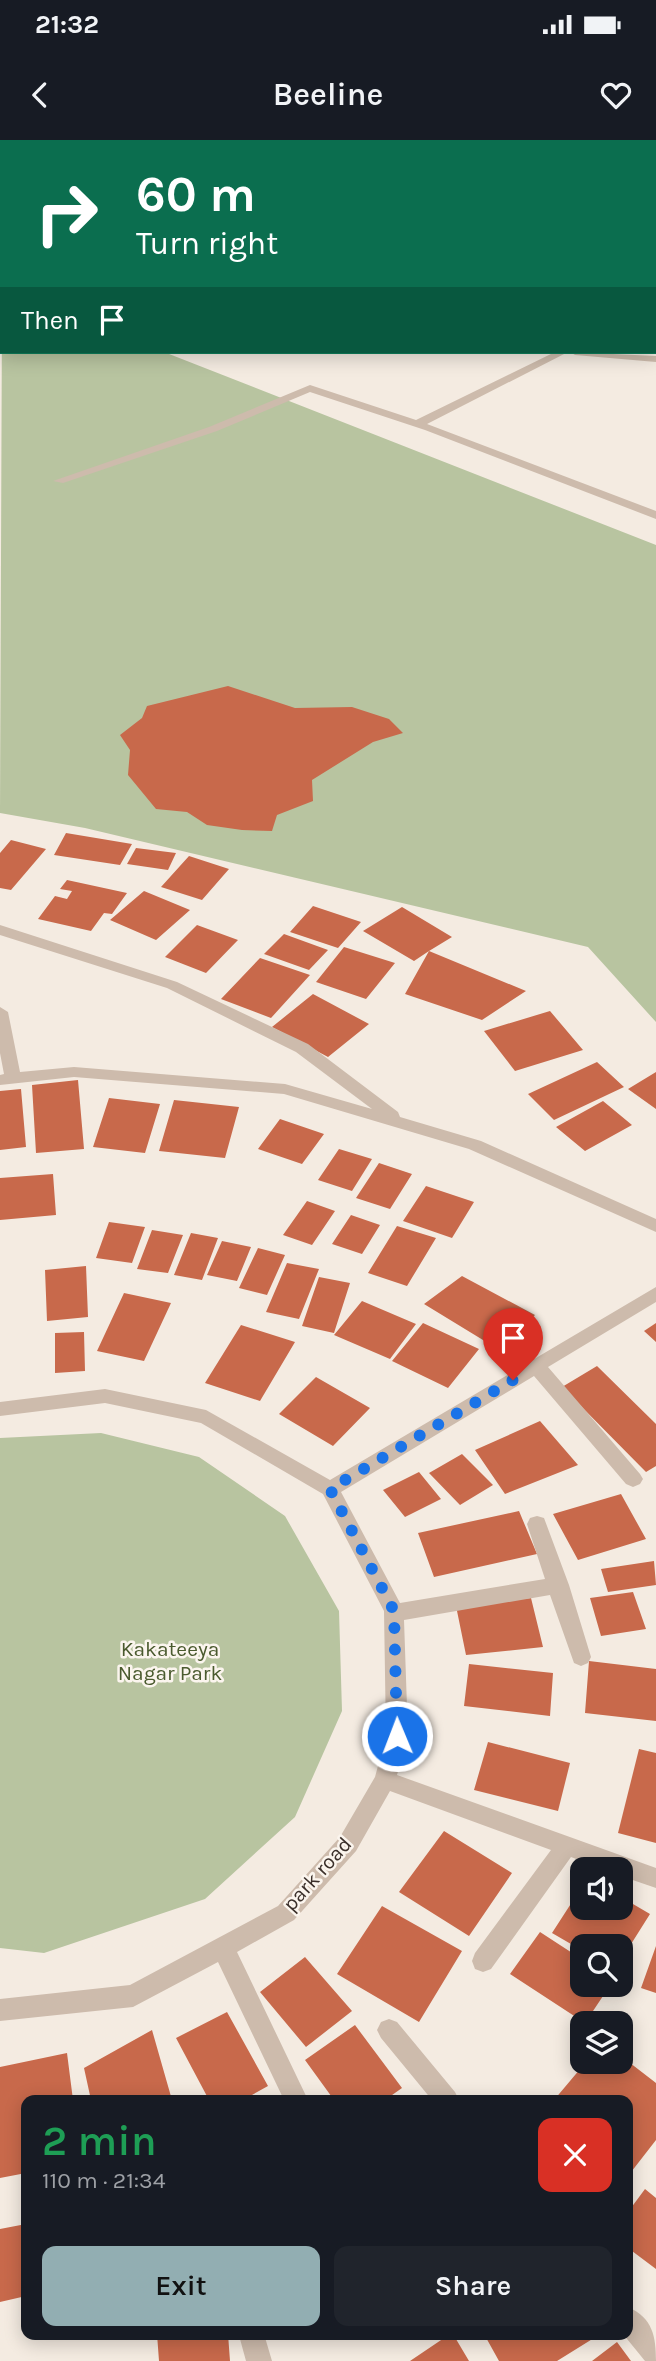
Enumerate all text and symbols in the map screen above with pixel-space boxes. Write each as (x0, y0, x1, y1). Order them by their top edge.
text: 21:32 (35, 9, 99, 40)
icon: back (21, 76, 59, 114)
text: Beeline (273, 76, 383, 113)
icon: heart (597, 76, 635, 114)
text: 60 m (136, 166, 256, 223)
icon: right (21, 168, 112, 259)
text: Turn right (136, 225, 278, 262)
icon: arrive (93, 301, 131, 339)
text: Then (21, 305, 79, 336)
pin (483, 1308, 543, 1380)
icon: arrive (494, 1319, 532, 1357)
park label: Kakateeya Nagar Park (118, 1637, 222, 1685)
position arrow (360, 1699, 434, 1773)
street label: park road (278, 1832, 356, 1916)
map controls (570, 1857, 633, 2074)
button: sound (570, 1857, 633, 1920)
button: search (570, 1934, 633, 1997)
button: layers (570, 2011, 633, 2074)
text: 2 min (42, 2116, 157, 2166)
button: close (538, 2118, 612, 2192)
text: 110 m · 21:34 (42, 2167, 166, 2194)
button: Exit (42, 2246, 320, 2326)
button: Share (334, 2246, 612, 2326)

